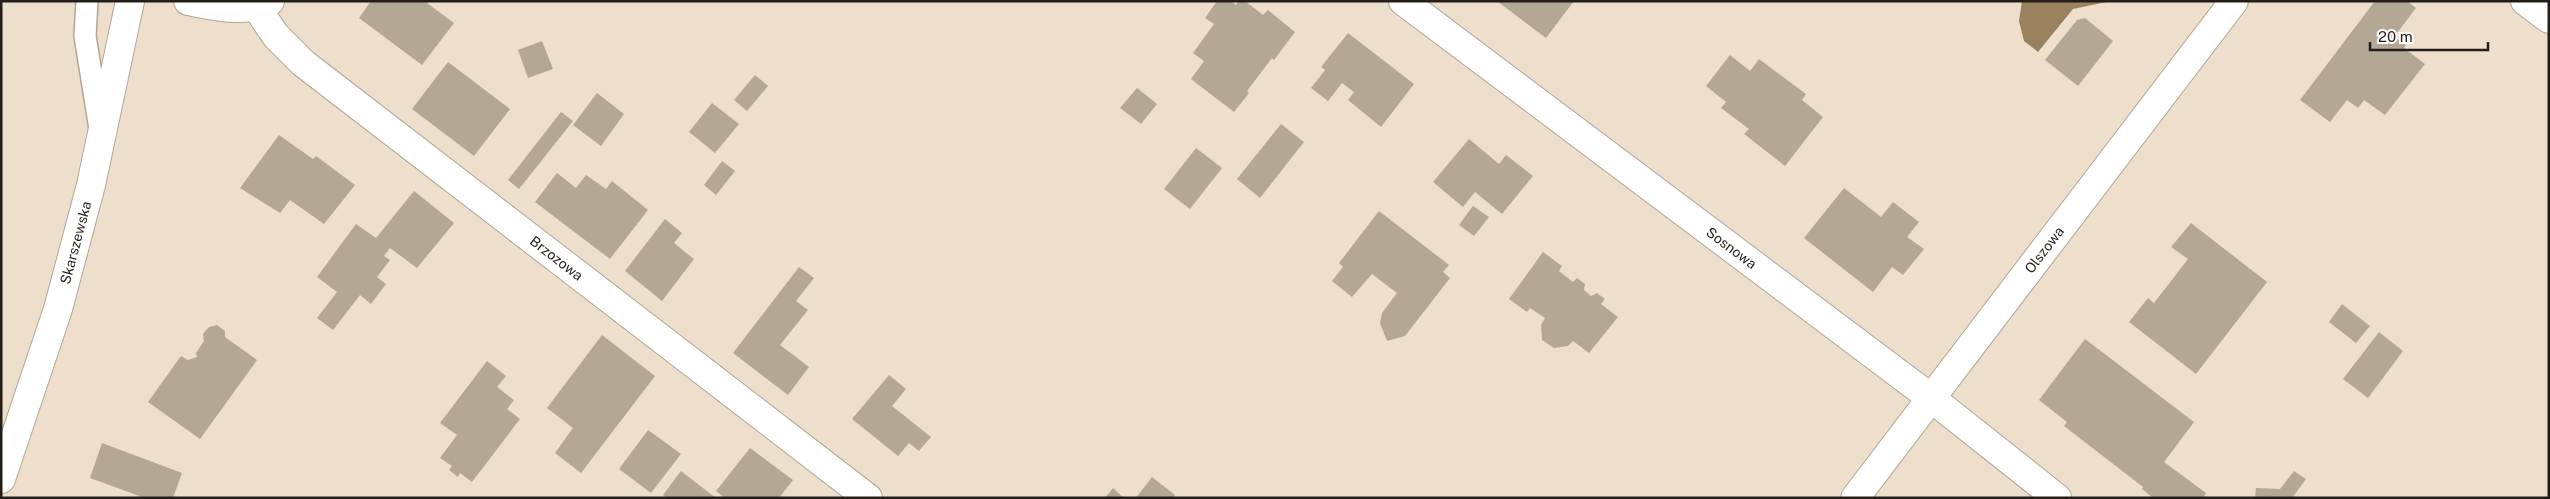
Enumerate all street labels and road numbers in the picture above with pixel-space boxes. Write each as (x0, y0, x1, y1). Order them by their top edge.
street label: Skarszewska (57, 199, 94, 286)
street label: Olszowa (2021, 223, 2067, 276)
street label: Sosnowa (1703, 224, 1760, 272)
street label: Brzozowa (527, 233, 586, 284)

